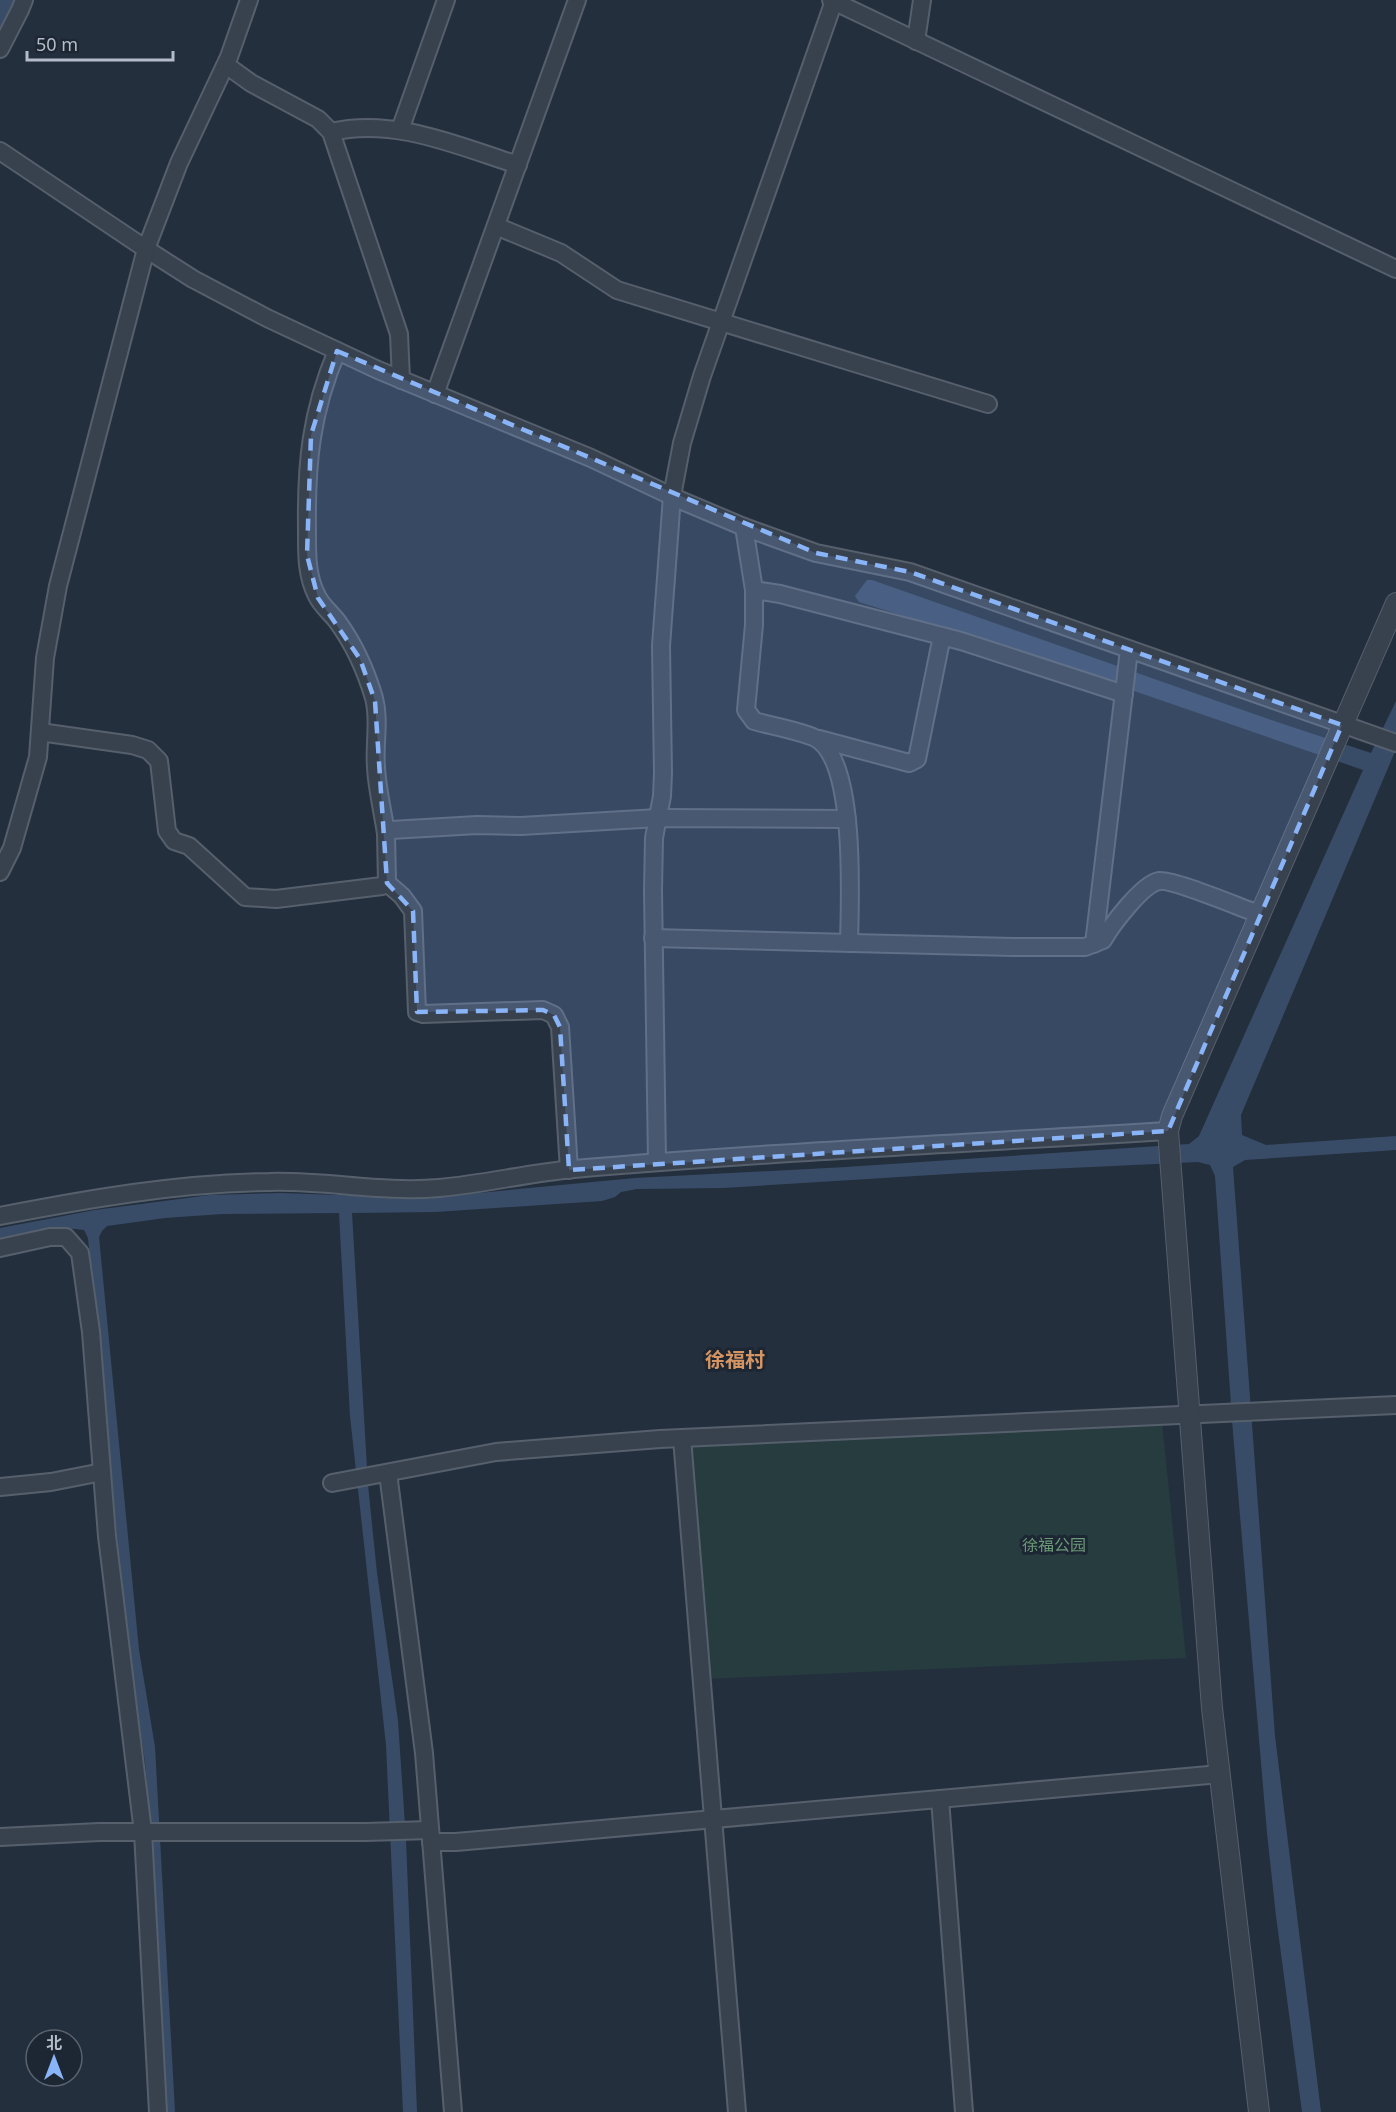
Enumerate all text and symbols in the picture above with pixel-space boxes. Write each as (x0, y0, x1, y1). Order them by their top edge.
scale bar (27, 24, 172, 62)
text: 50 m (36, 32, 78, 56)
district label: 徐福村 (705, 1346, 765, 1373)
park label: 徐福公园 (1022, 1534, 1086, 1556)
north arrow (24, 2028, 84, 2088)
text: 北 (46, 2032, 62, 2054)

